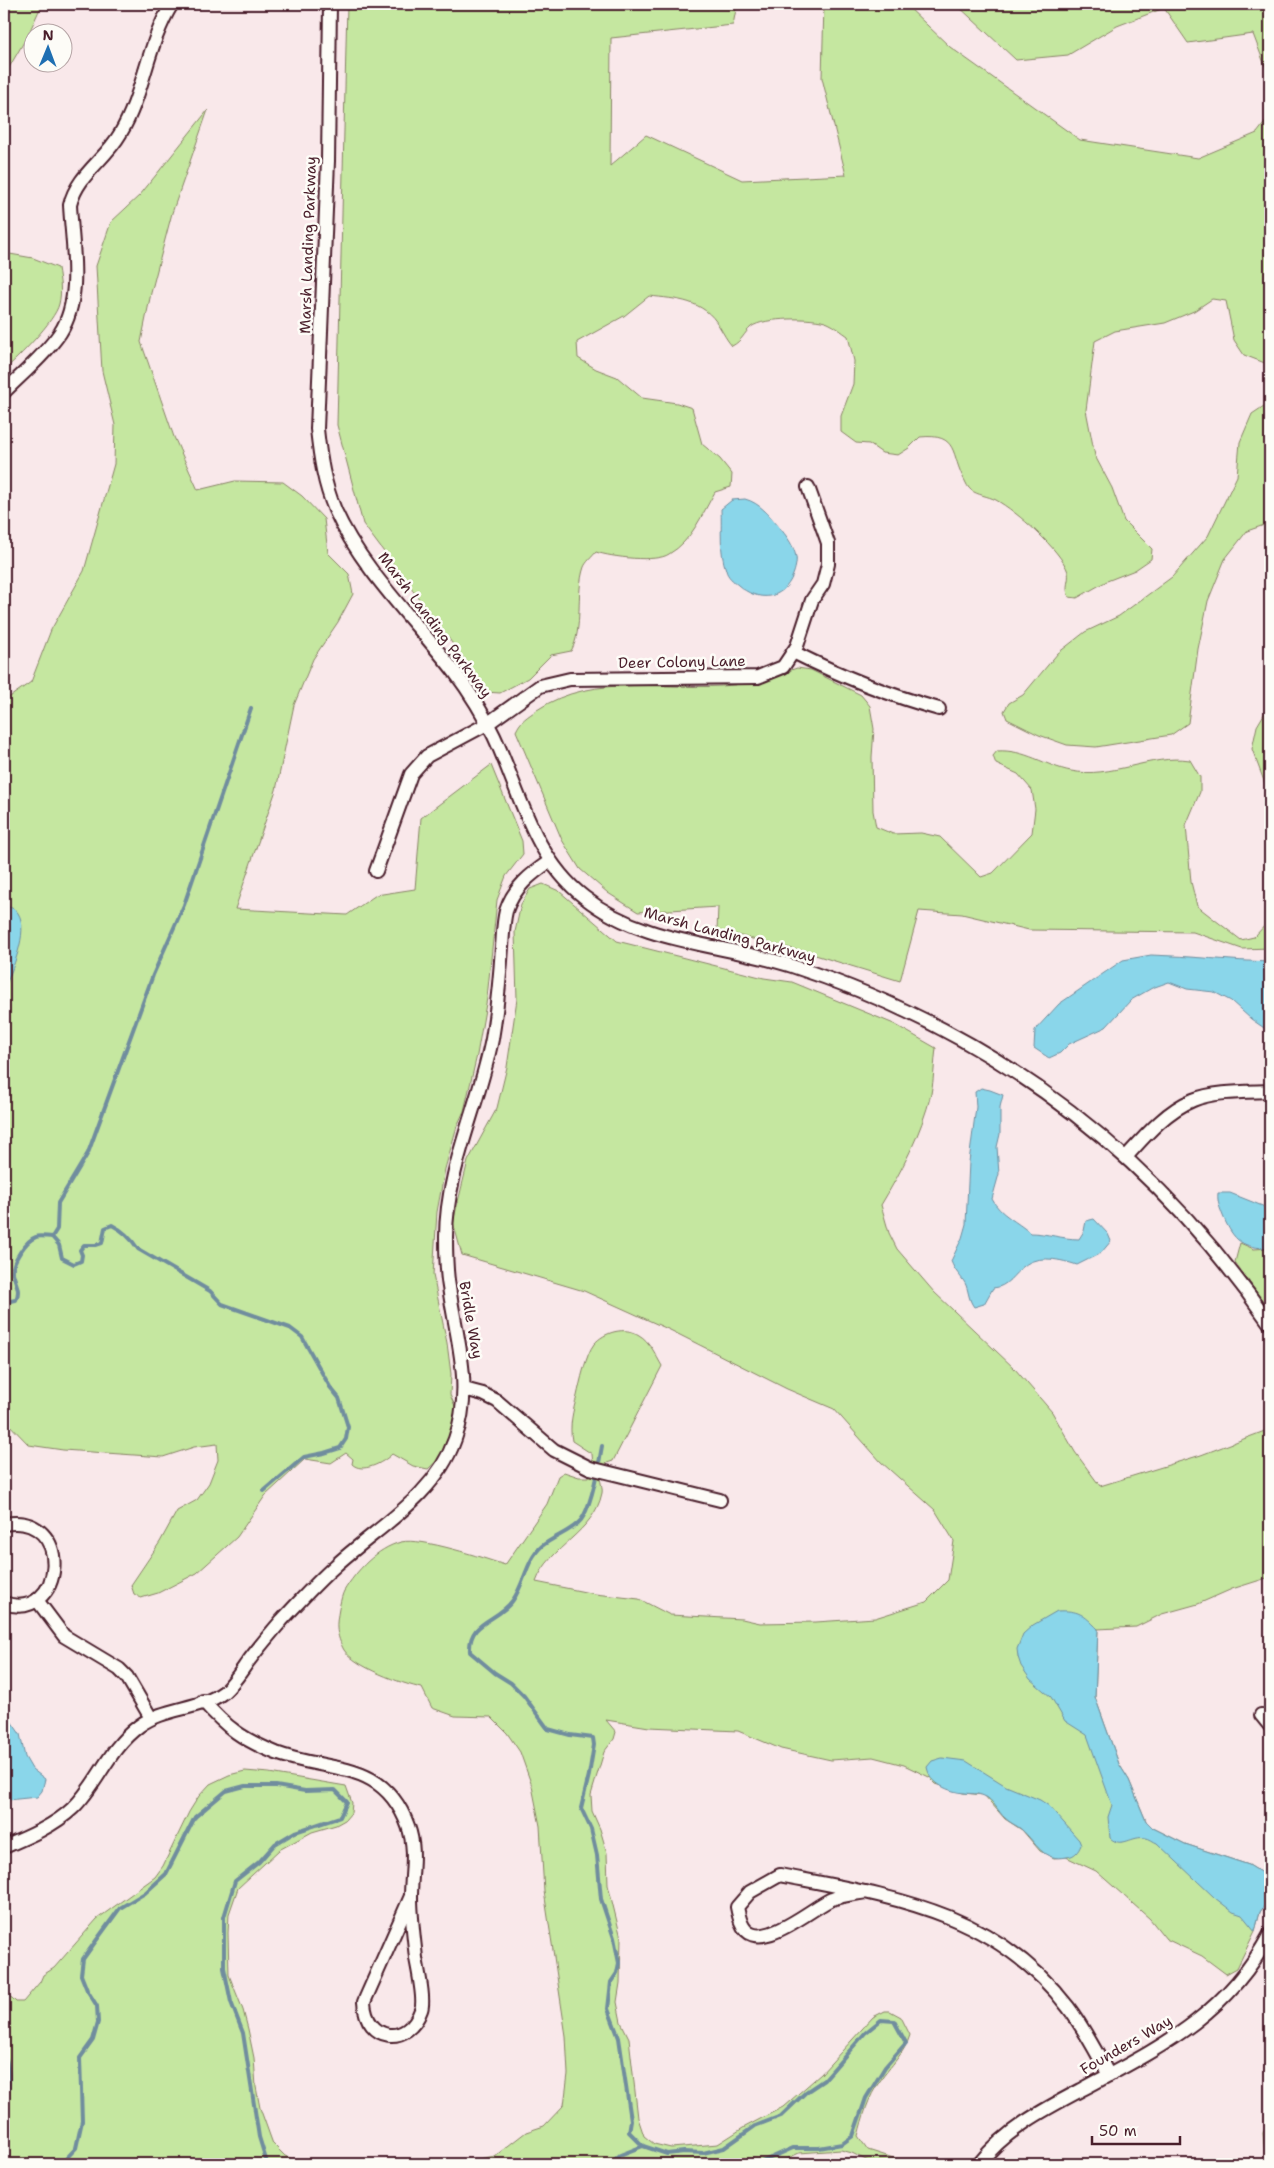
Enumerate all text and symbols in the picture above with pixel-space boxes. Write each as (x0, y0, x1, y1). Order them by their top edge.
north arrow (22, 22, 72, 72)
text: N (43, 26, 54, 44)
street label: Marsh Landing Parkway (295, 156, 321, 334)
street label: Marsh Landing Parkway (374, 548, 496, 702)
street label: Deer Colony Lane (618, 651, 746, 673)
street label: Marsh Landing Parkway (642, 902, 818, 968)
street label: Bridle Way (454, 1280, 488, 1360)
street label: Founders Way (1077, 2011, 1175, 2079)
scale bar (1092, 2113, 1179, 2145)
text: 50 m (1099, 2121, 1137, 2141)

